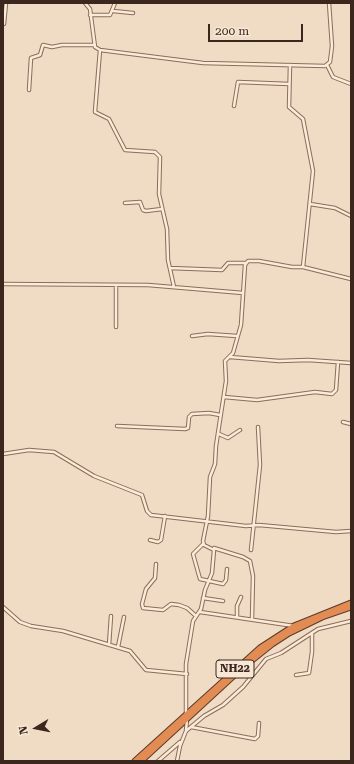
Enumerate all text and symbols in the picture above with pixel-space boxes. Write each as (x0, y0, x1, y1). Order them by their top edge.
scale bar (210, 16, 305, 42)
text: 200 m (215, 24, 249, 38)
road number: NH22 (216, 660, 254, 678)
north arrow (16, 708, 56, 748)
text: N (17, 725, 31, 735)

